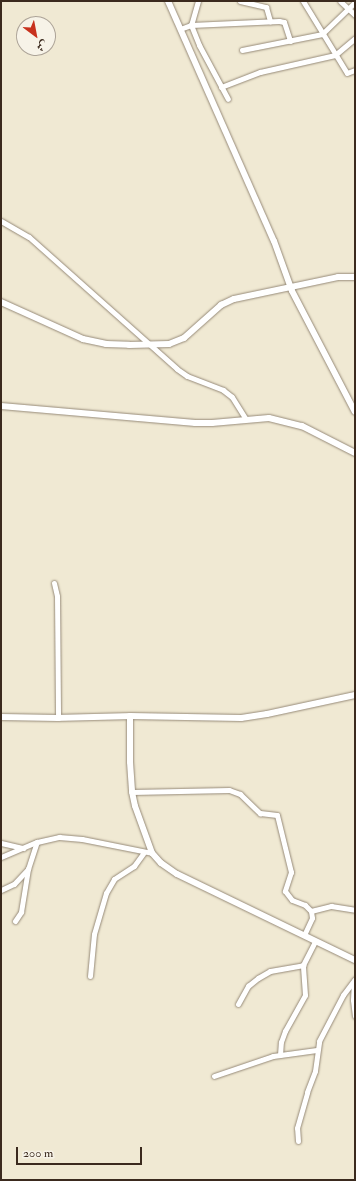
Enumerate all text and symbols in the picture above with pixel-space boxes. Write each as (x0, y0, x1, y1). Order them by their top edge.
north arrow (16, 16, 56, 56)
text: ش (34, 37, 50, 54)
scale bar (18, 1139, 144, 1165)
text: 200 m (23, 1146, 53, 1161)

